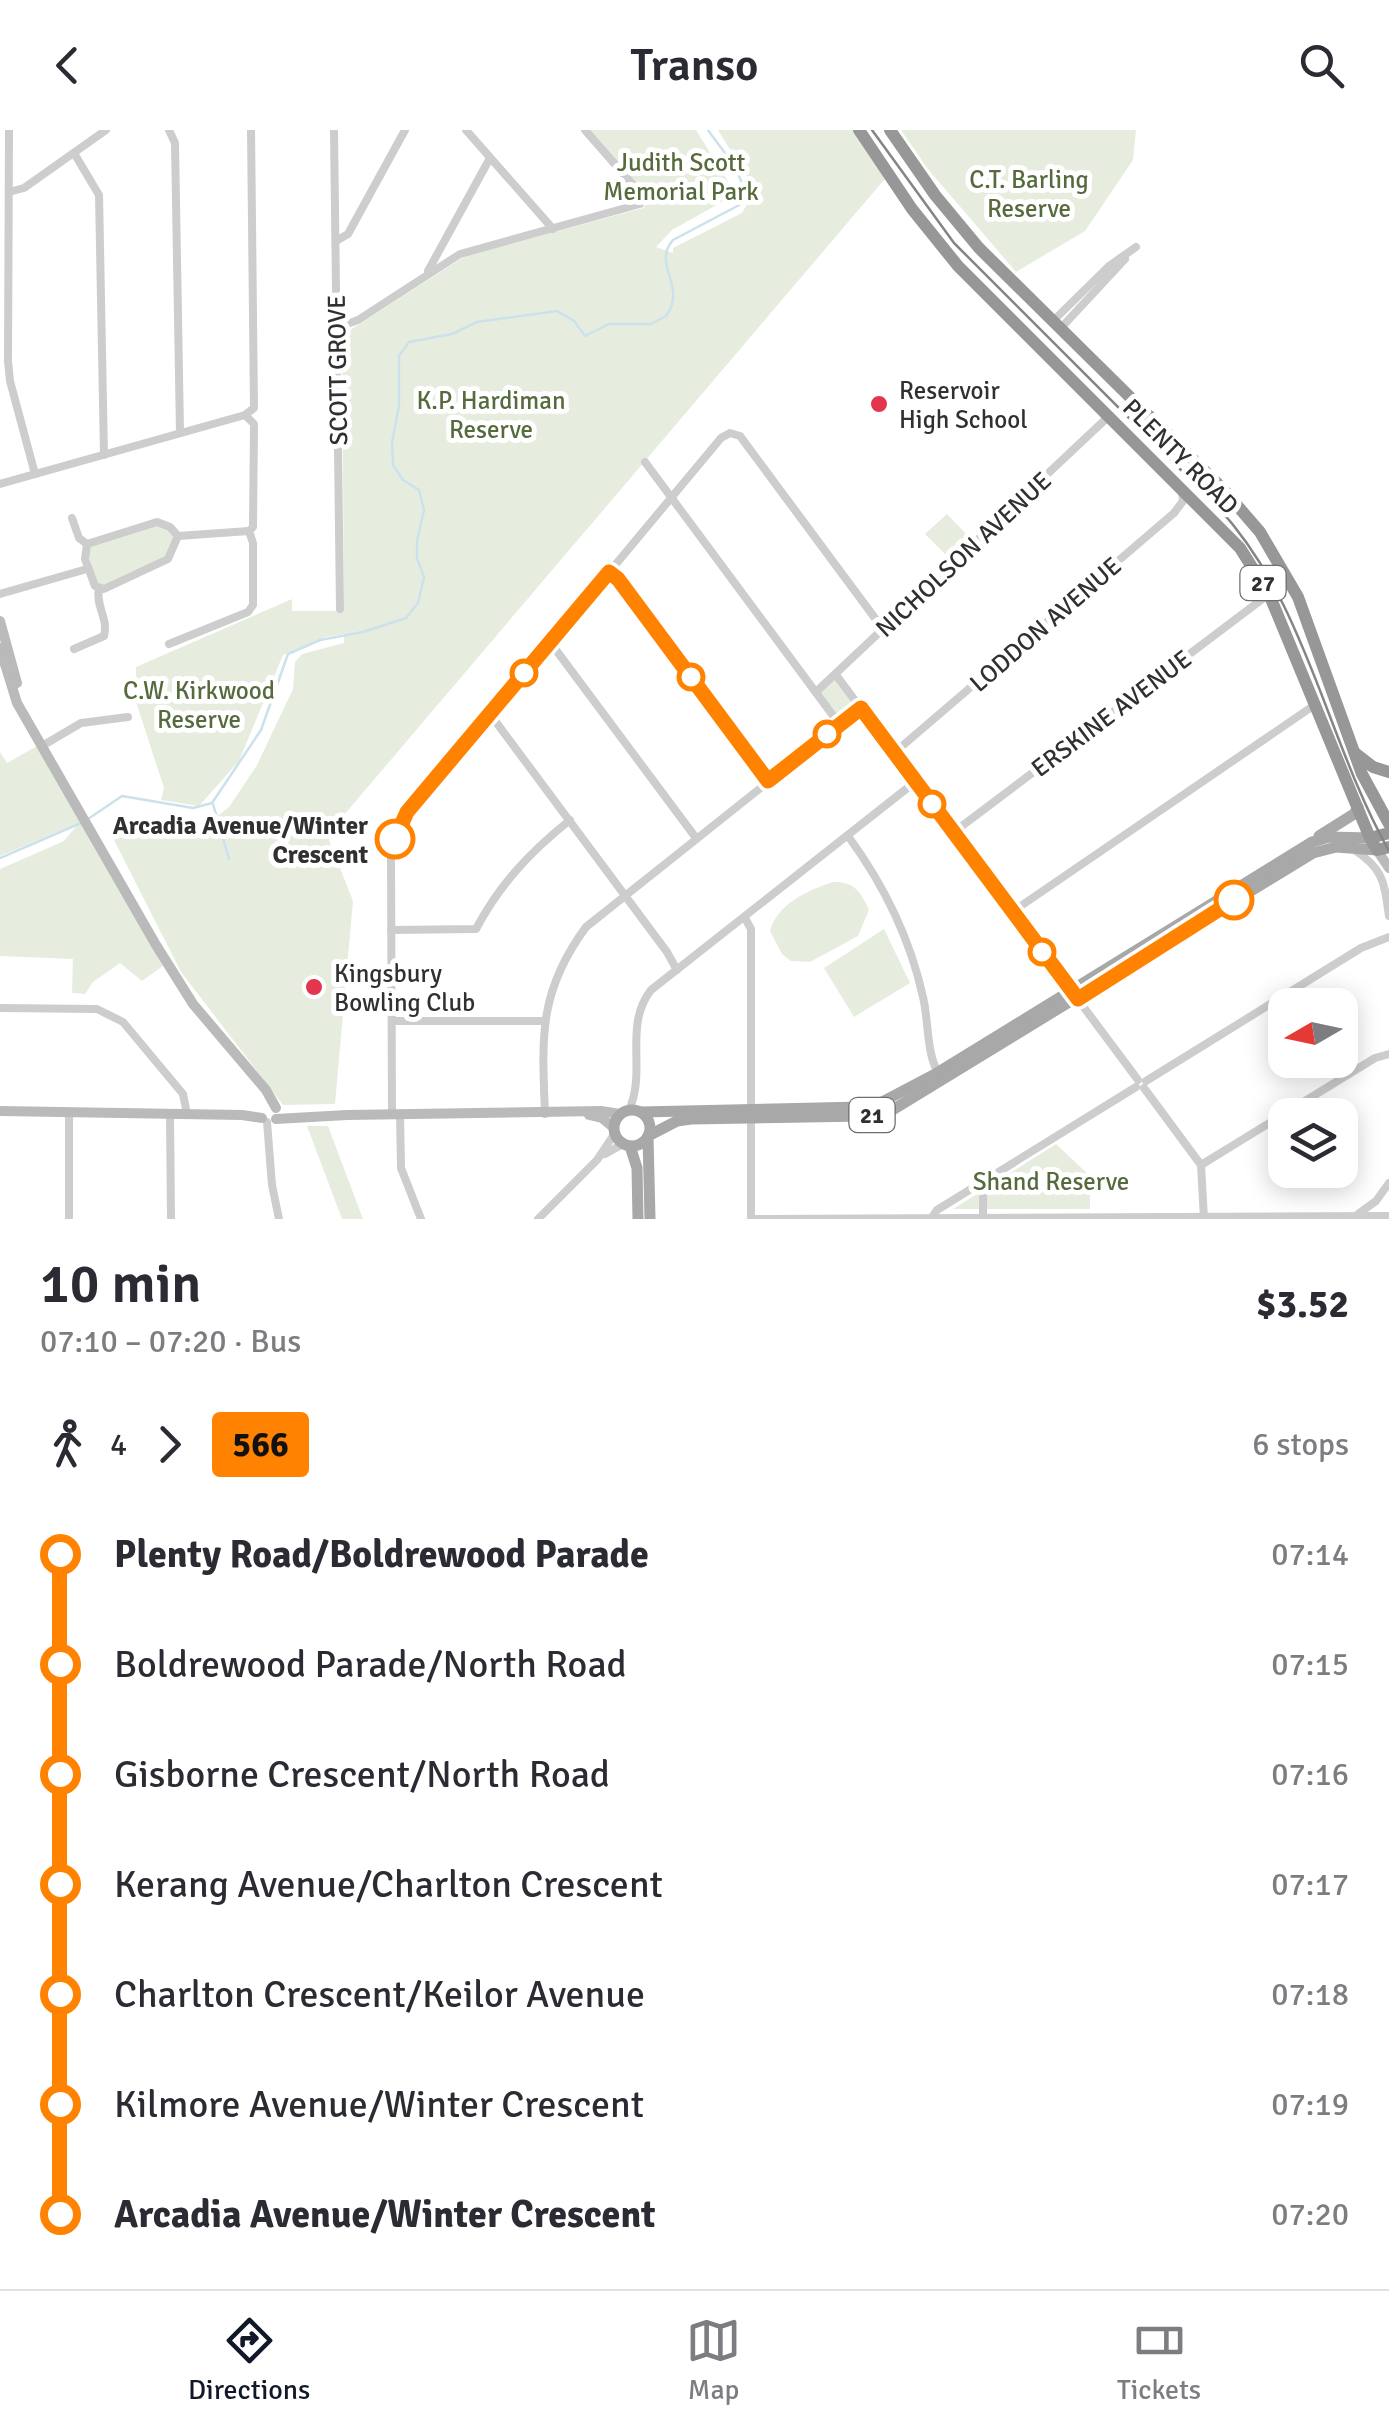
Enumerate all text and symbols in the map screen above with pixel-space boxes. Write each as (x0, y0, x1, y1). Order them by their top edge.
icon: back (40, 38, 95, 93)
text: Transo (630, 38, 759, 93)
icon: search (1294, 38, 1349, 93)
park label: Judith Scott Memorial Park (603, 147, 759, 207)
park label: C.T. Barling Reserve (969, 164, 1089, 224)
street label: SCOTT GROVE (321, 294, 354, 446)
place label: Reservoir High School (899, 375, 1028, 435)
park label: K.P. Hardiman Reserve (416, 385, 566, 445)
street label: PLENTY ROAD (1116, 392, 1245, 521)
marker: Reservoir High School (868, 393, 890, 415)
street label: NICHOLSON AVENUE (869, 465, 1058, 644)
street label: LODDON AVENUE (963, 550, 1127, 699)
road number: 27 (1240, 566, 1286, 600)
street label: ERSKINE AVENUE (1025, 643, 1197, 784)
unlabelled marker (511, 660, 537, 686)
unlabelled marker (678, 664, 704, 690)
park label: C.W. Kirkwood Reserve (123, 675, 275, 735)
unlabelled marker (814, 721, 840, 747)
unlabelled marker (919, 791, 945, 817)
place label: Arcadia Avenue/Winter Crescent (113, 810, 368, 870)
marker: Arcadia Avenue/Winter Crescent (376, 820, 414, 858)
unlabelled marker (1215, 881, 1253, 919)
unlabelled marker (1029, 939, 1055, 965)
place label: Kingsbury Bowling Club (334, 958, 475, 1018)
marker: Kingsbury Bowling Club (303, 976, 325, 998)
north arrow (1268, 988, 1358, 1078)
map controls (1268, 988, 1358, 1188)
road number: 21 (850, 1098, 894, 1132)
button: layers (1268, 1098, 1358, 1188)
park label: Shand Reserve (973, 1166, 1129, 1197)
text: 10 min (40, 1250, 201, 1318)
text: $3.52 (1256, 1281, 1349, 1328)
text: 07:10 – 07:20 · Bus (40, 1322, 301, 1361)
icon: walk (40, 1417, 95, 1472)
icon: forward (142, 1417, 197, 1472)
text: 566 (232, 1423, 289, 1466)
text: 4 (110, 1425, 127, 1464)
text: 6 stops (1252, 1425, 1349, 1464)
text: Plenty Road/Boldrewood Parade (114, 1531, 649, 1578)
text: 07:14 (1271, 1535, 1349, 1574)
text: Boldrewood Parade/North Road (114, 1641, 627, 1688)
text: 07:15 (1271, 1645, 1349, 1684)
text: Gisborne Crescent/North Road (114, 1751, 610, 1798)
text: 07:16 (1271, 1755, 1349, 1794)
text: Kerang Avenue/Charlton Crescent (114, 1861, 663, 1908)
text: 07:17 (1271, 1865, 1349, 1904)
text: Charlton Crescent/Keilor Avenue (114, 1971, 645, 2018)
text: 07:18 (1271, 1975, 1349, 2014)
text: Kilmore Avenue/Winter Crescent (114, 2081, 644, 2128)
text: 07:19 (1271, 2085, 1349, 2124)
text: Arcadia Avenue/Winter Crescent (114, 2191, 656, 2238)
text: 07:20 (1271, 2195, 1349, 2234)
tab: Directions (188, 2313, 310, 2407)
tab: Map (686, 2313, 741, 2407)
tab: Tickets (1117, 2313, 1201, 2407)

